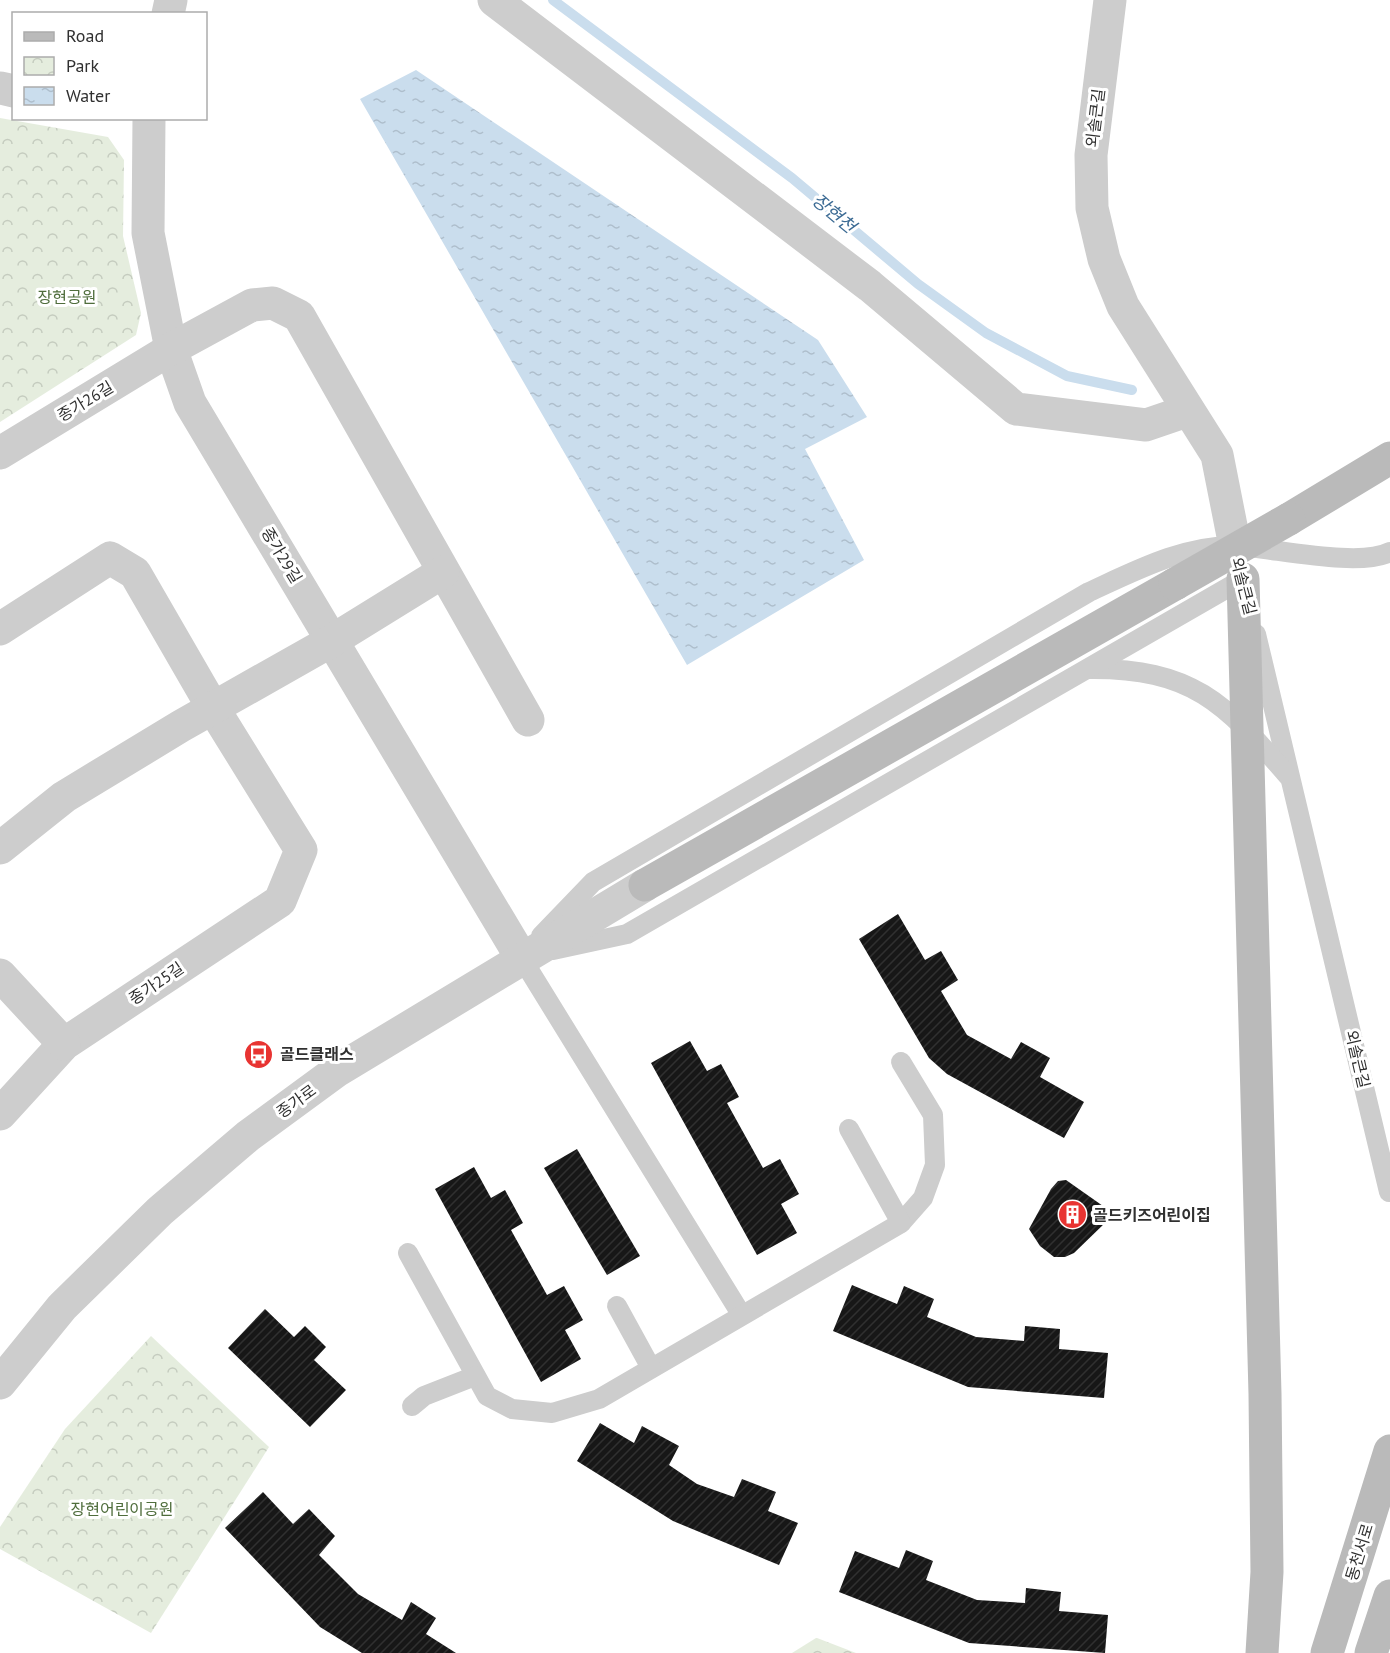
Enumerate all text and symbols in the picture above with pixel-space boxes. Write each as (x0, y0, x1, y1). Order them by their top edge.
legend (12, 12, 207, 120)
text: Road (66, 24, 104, 47)
text: Park (66, 54, 99, 77)
text: Water (66, 84, 110, 107)
street label: 외솔큰길 (1081, 88, 1109, 148)
water label: 장현천 (808, 188, 862, 239)
park label: 장현공원 (38, 287, 96, 307)
street label: 종가26길 (53, 377, 117, 425)
street label: 종가29길 (258, 523, 306, 587)
street label: 외솔큰길 (1227, 555, 1261, 617)
street label: 종가25길 (125, 957, 187, 1009)
street label: 외솔큰길 (1342, 1028, 1374, 1090)
bus stop icon: 골드클래스 (243, 1038, 275, 1070)
place label: 골드클래스 (280, 1044, 354, 1064)
street label: 종가로 (272, 1080, 320, 1122)
building icon: 골드키즈어린이집 (1056, 1199, 1088, 1231)
place label: 골드키즈어린이집 (1093, 1205, 1211, 1225)
park label: 장현어린이공원 (70, 1499, 174, 1519)
street label: 동천서로 (1341, 1521, 1377, 1583)

